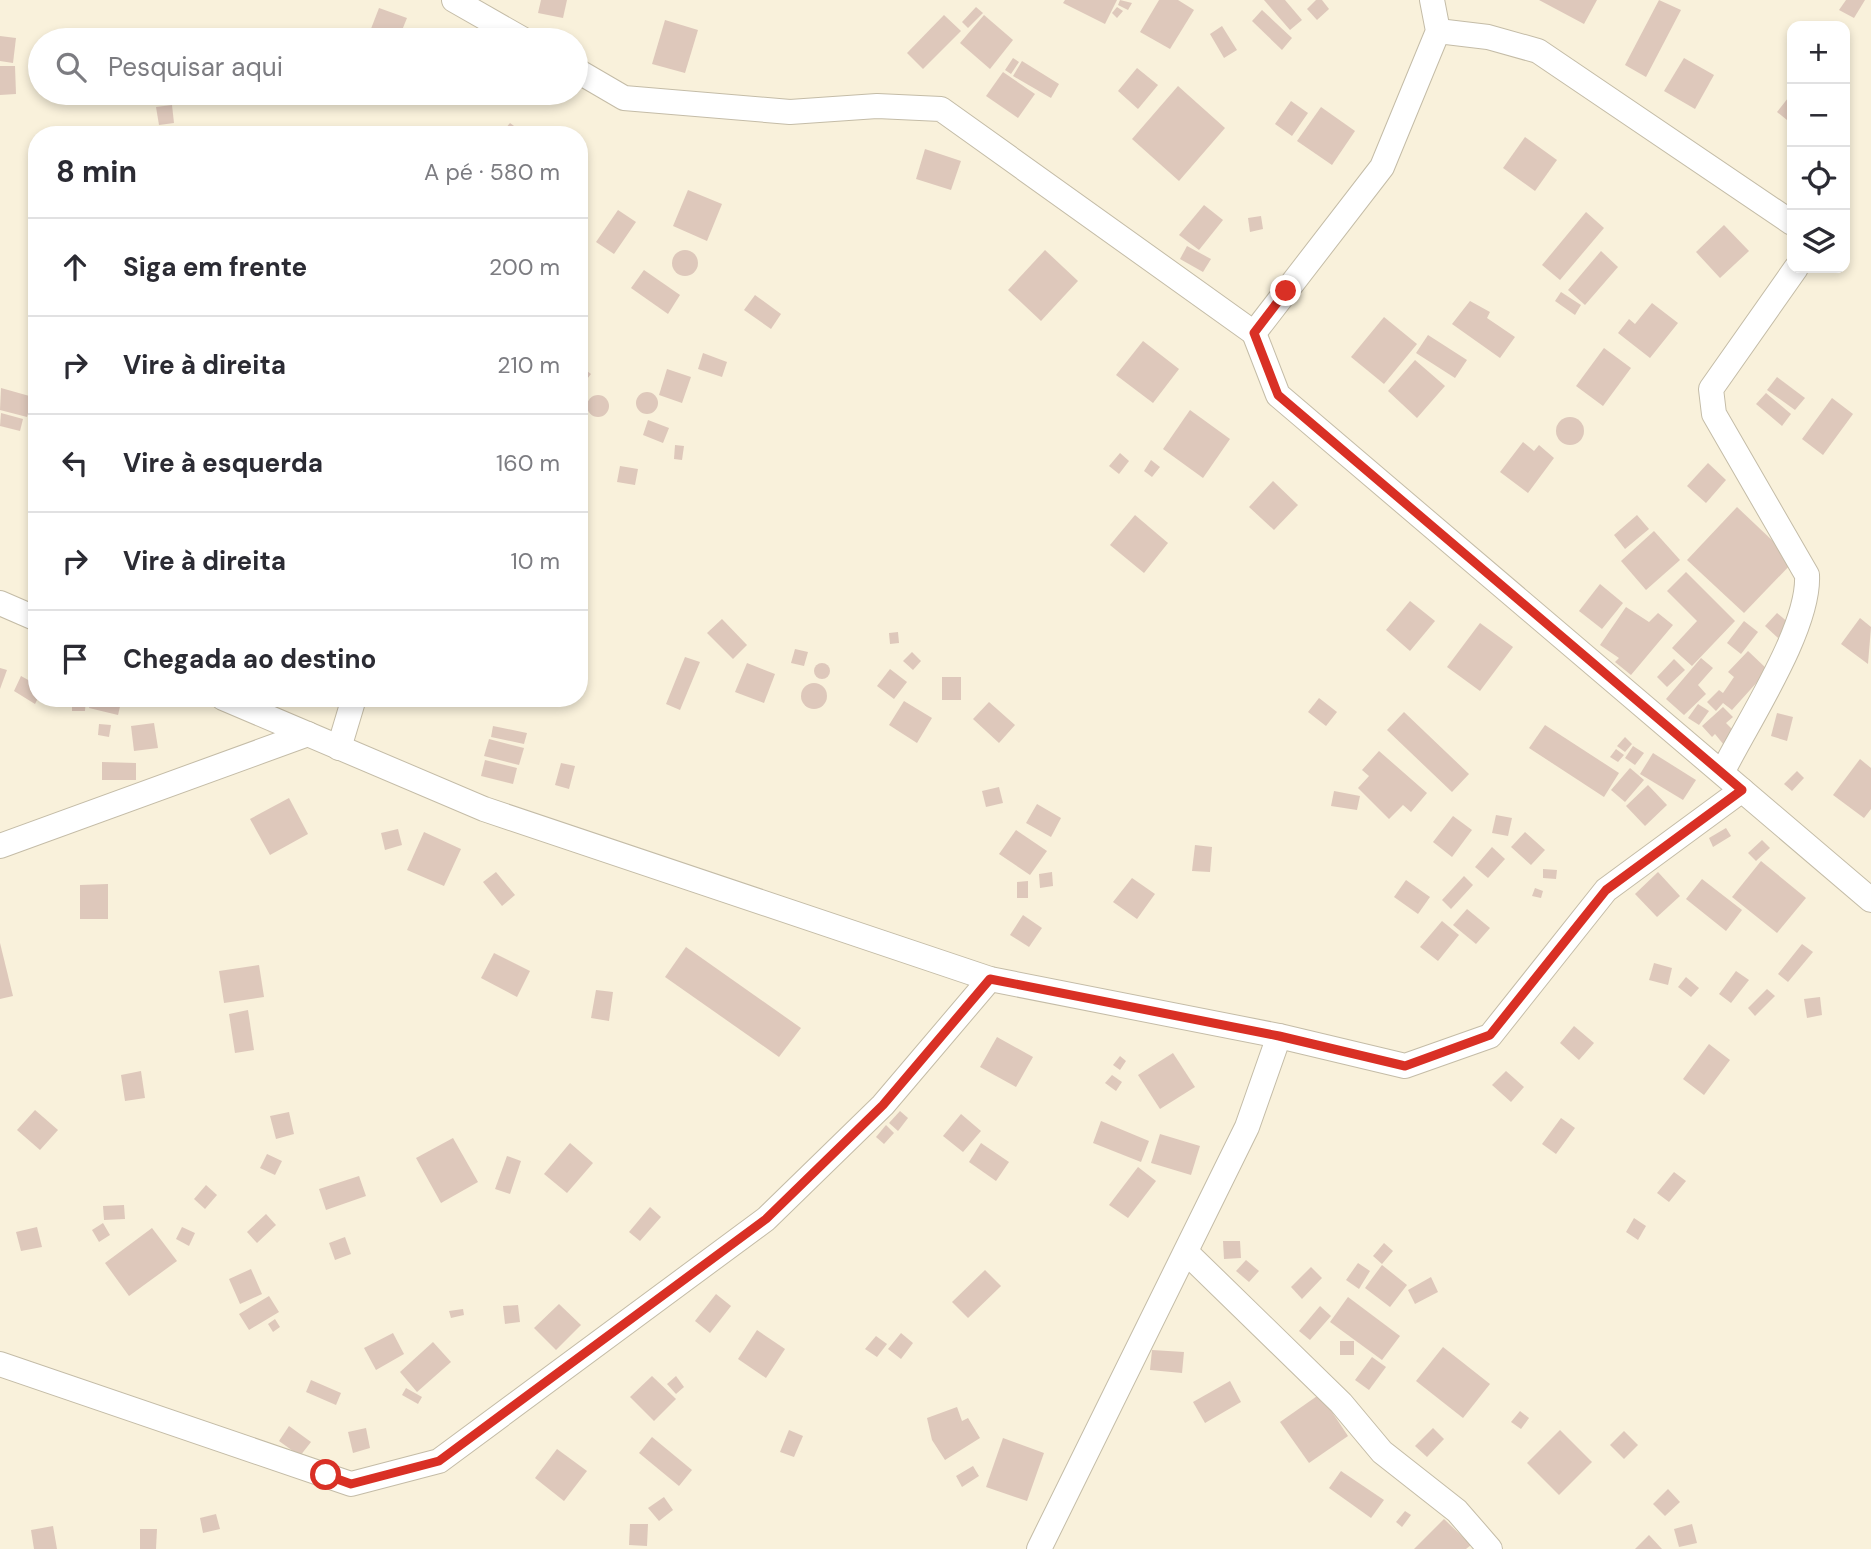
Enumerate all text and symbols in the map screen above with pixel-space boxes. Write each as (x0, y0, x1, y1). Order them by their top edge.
map controls (1787, 21, 1850, 273)
button: + (1787, 21, 1850, 84)
search box (28, 28, 588, 105)
icon: search (52, 48, 90, 86)
text: Pesquisar aqui (108, 50, 283, 84)
button: − (1787, 84, 1850, 147)
button: locate (1787, 147, 1850, 210)
text: 8 min (56, 152, 137, 191)
text: A pé · 580 m (424, 157, 560, 187)
button: layers (1787, 210, 1850, 273)
icon: ahead (56, 248, 94, 286)
text: Siga em frente (123, 250, 307, 284)
text: 200 m (489, 252, 560, 282)
route end (1270, 275, 1301, 306)
icon: right (56, 346, 94, 384)
text: Vire à direita (123, 348, 286, 382)
text: 210 m (497, 350, 560, 380)
icon: left (56, 444, 94, 482)
text: Vire à esquerda (123, 446, 323, 480)
text: 160 m (496, 448, 560, 478)
icon: right (56, 542, 94, 580)
text: Vire à direita (123, 544, 286, 578)
text: 10 m (510, 546, 560, 576)
icon: arrive (56, 640, 94, 678)
text: Chegada ao destino (123, 642, 376, 676)
route start (310, 1459, 341, 1490)

